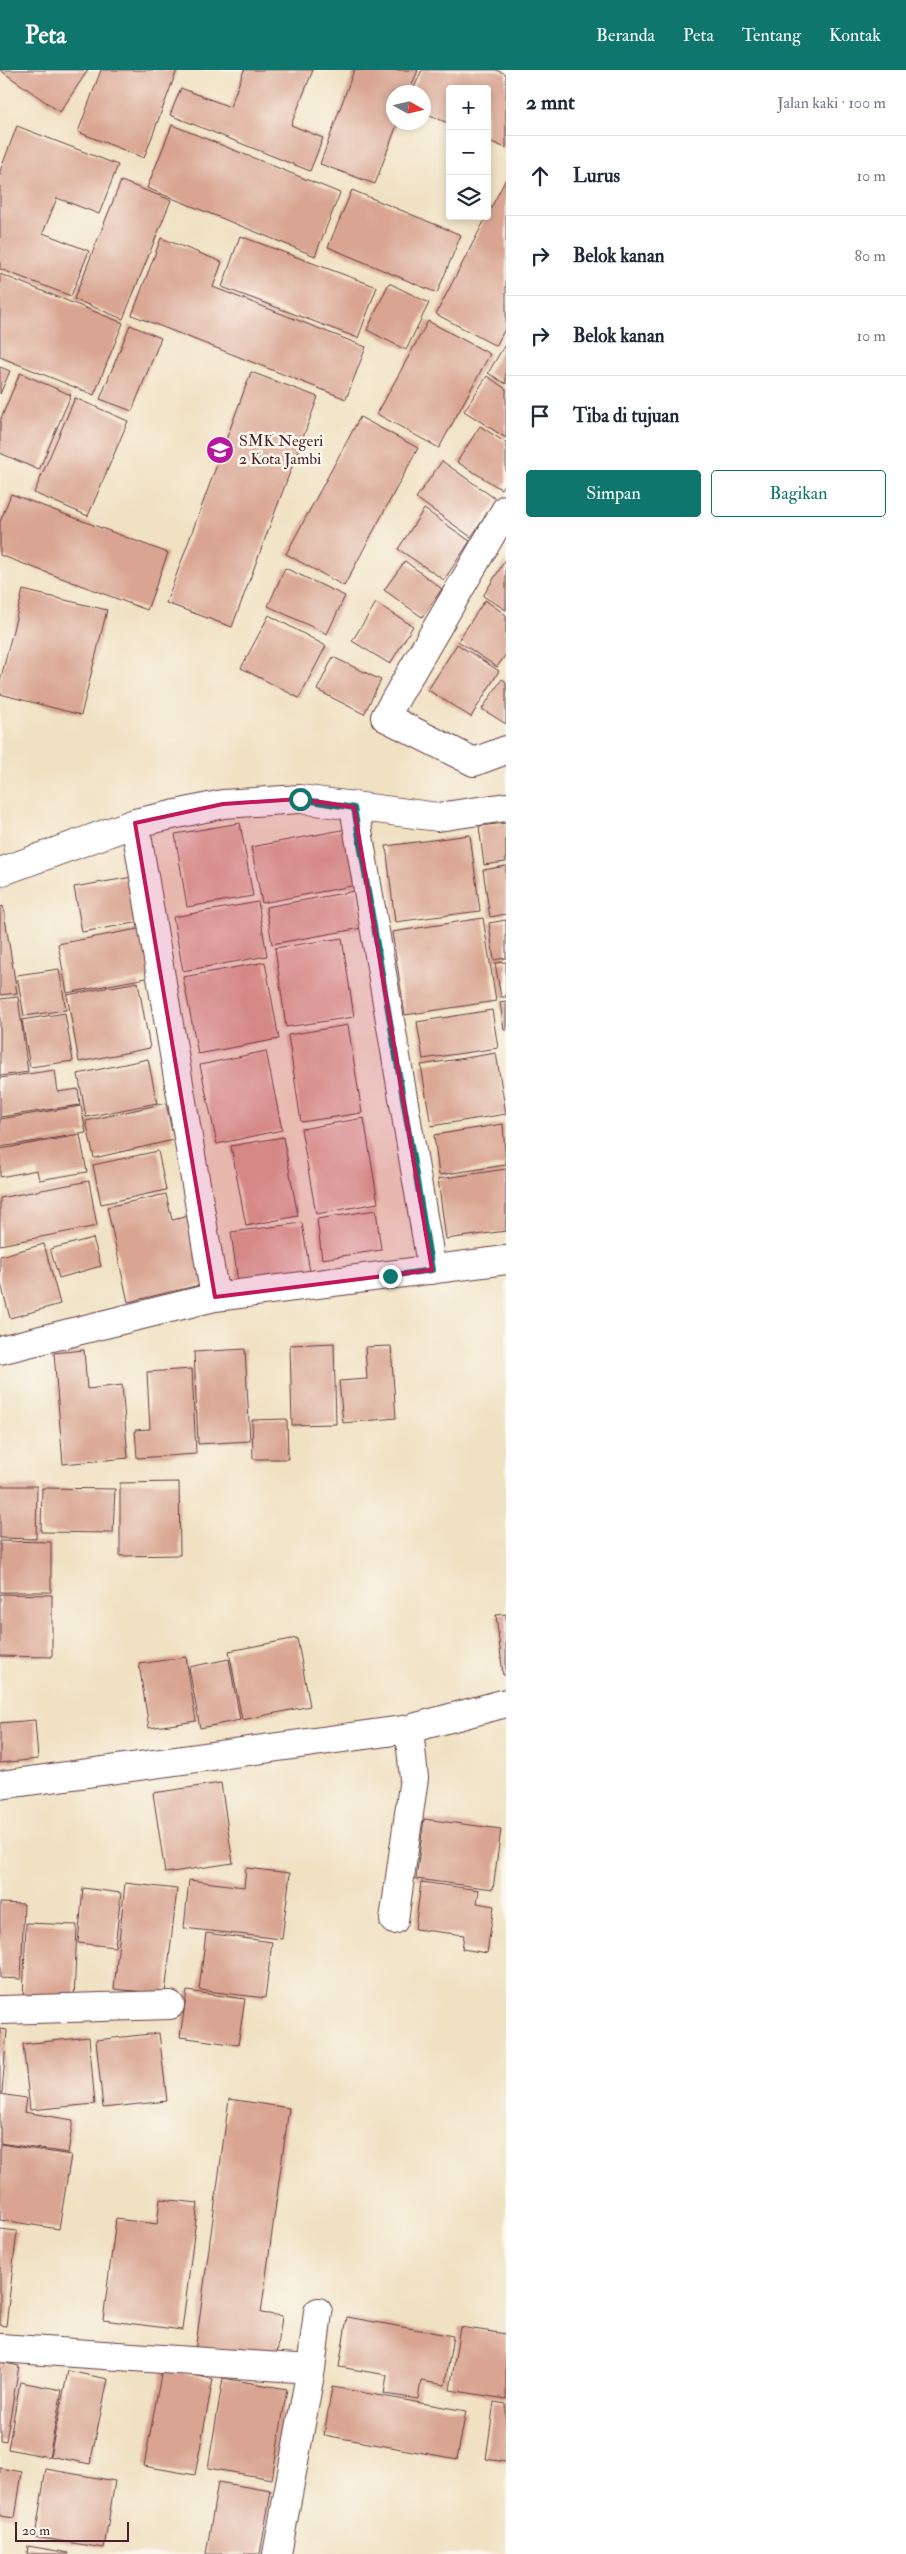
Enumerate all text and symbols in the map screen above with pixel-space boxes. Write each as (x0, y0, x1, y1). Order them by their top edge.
text: Peta (25, 20, 66, 51)
text: Beranda (596, 24, 655, 47)
text: Peta (683, 24, 714, 47)
text: Tentang (742, 24, 801, 47)
text: Kontak (829, 24, 881, 47)
north arrow (386, 85, 431, 130)
map controls (446, 85, 491, 220)
button: + (446, 85, 491, 130)
text: 2 mnt (526, 89, 575, 116)
text: Jalan kaki · 100 m (777, 93, 886, 113)
button: − (446, 130, 491, 175)
icon: ahead (526, 162, 554, 190)
text: Lurus (573, 164, 620, 188)
text: 10 m (856, 166, 886, 186)
button: layers (446, 175, 491, 220)
icon: right (526, 242, 554, 270)
text: Belok kanan (573, 244, 664, 268)
text: 80 m (855, 246, 886, 266)
icon: right (526, 322, 554, 350)
text: Belok kanan (573, 324, 664, 348)
text: 10 m (856, 326, 886, 346)
icon: arrive (526, 402, 554, 430)
text: Tiba di tujuan (573, 404, 679, 428)
place label: SMK Negeri 2 Kota Jambi (239, 431, 323, 470)
school or university icon: SMK Negeri 2 Kota Jambi (205, 435, 235, 465)
button: Simpan (526, 470, 701, 517)
button: Bagikan (711, 470, 886, 517)
route start (289, 788, 312, 811)
route end (379, 1265, 402, 1288)
scale bar (15, 2519, 129, 2542)
text: 20 m (22, 2522, 50, 2539)

